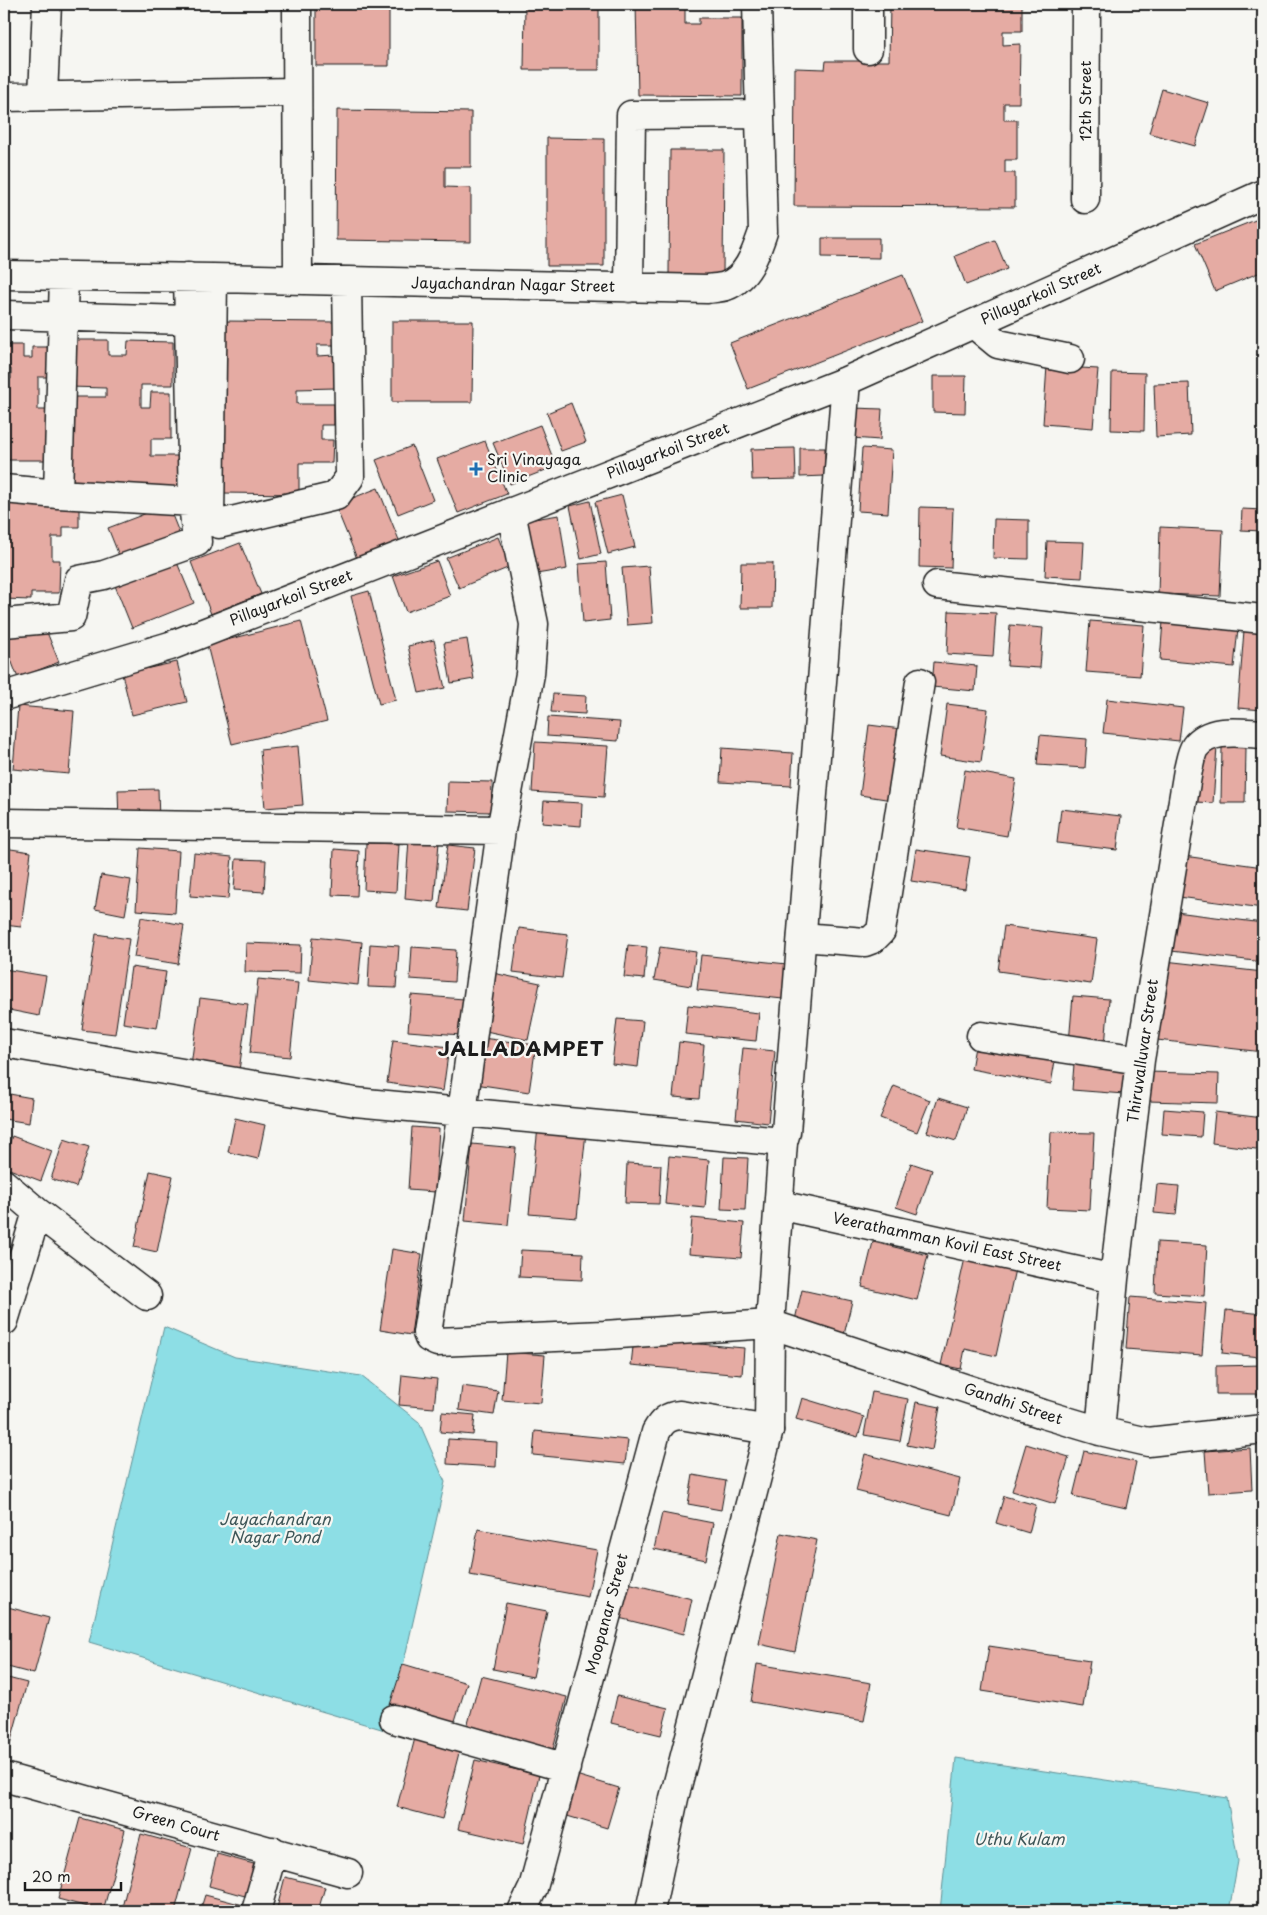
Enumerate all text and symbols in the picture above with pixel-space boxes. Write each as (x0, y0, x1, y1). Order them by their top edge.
street label: 12th Street (1073, 61, 1096, 141)
street label: Pillayarkoil Street (976, 256, 1104, 330)
street label: Jayachandran Nagar Street (411, 270, 615, 297)
street label: Pillayarkoil Street (603, 416, 732, 484)
place label: Sri Vinayaga Clinic (487, 447, 581, 487)
marker: Sri Vinayaga Clinic (469, 462, 483, 476)
street label: Pillayarkoil Street (226, 563, 355, 631)
street label: Thiruvalluvar Street (1120, 978, 1163, 1124)
district label: JALLADAMPET (438, 1033, 604, 1063)
street label: Veerathamman Kovil East Street (831, 1205, 1064, 1276)
street label: Gandhi Street (961, 1376, 1066, 1429)
water label: Jayachandran Nagar Pond (219, 1506, 332, 1548)
street label: Moopanar Street (578, 1550, 633, 1677)
street label: Green Court (130, 1799, 223, 1846)
water label: Uthu Kulam (973, 1826, 1065, 1850)
scale bar (25, 1860, 121, 1892)
text: 20 m (32, 1864, 71, 1887)

